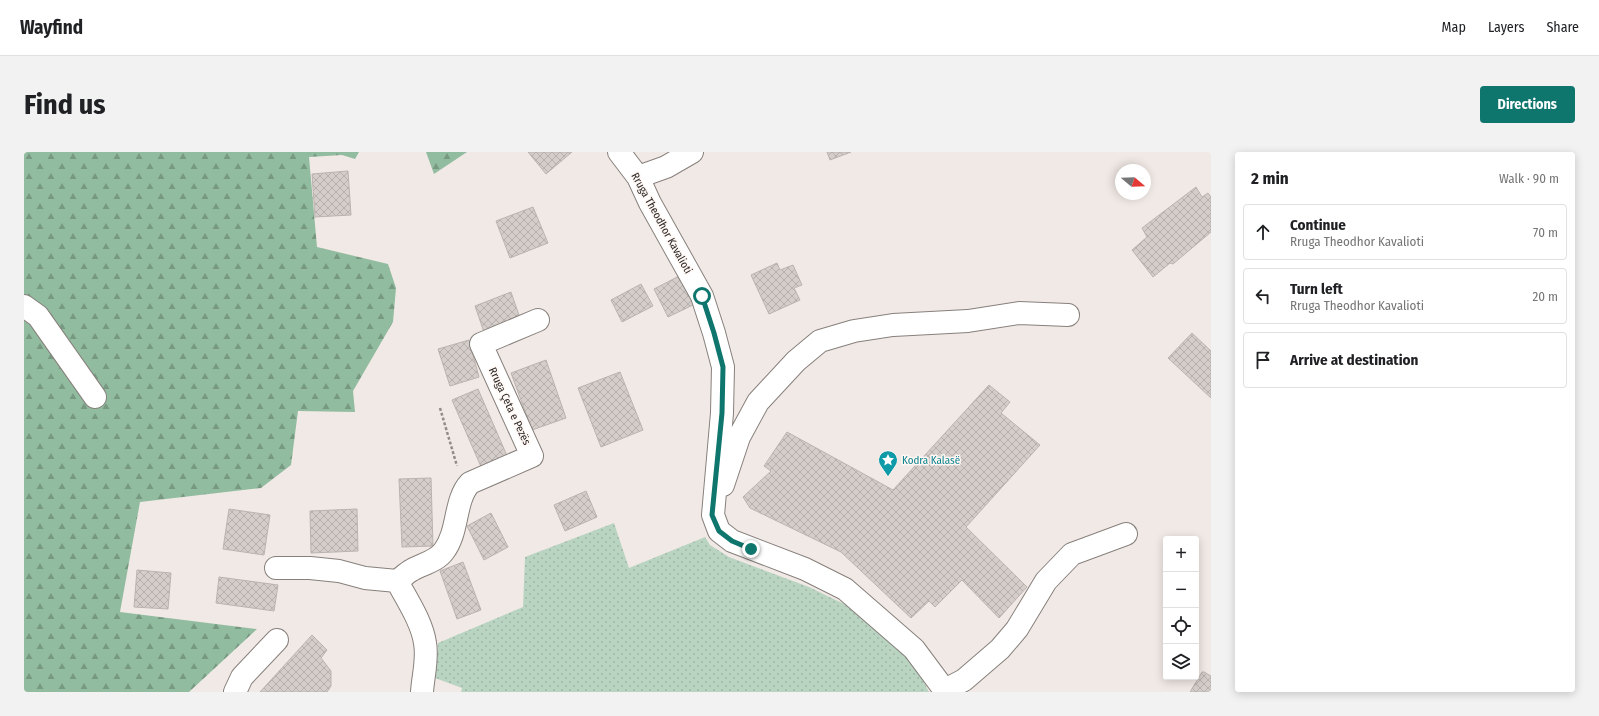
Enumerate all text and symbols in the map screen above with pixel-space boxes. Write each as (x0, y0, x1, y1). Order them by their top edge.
text: Wayfind (20, 16, 83, 39)
text: Map (1442, 19, 1466, 36)
text: Layers (1488, 19, 1524, 36)
text: Share (1546, 19, 1579, 36)
button: Directions (1480, 86, 1575, 123)
text: Find us (24, 88, 106, 121)
north arrow (1115, 164, 1151, 200)
text: 2 min (1251, 168, 1289, 189)
street label: Rruga Theodhor Kavalioti (628, 171, 695, 276)
text: Walk · 90 m (1499, 171, 1559, 186)
text: Continue (1290, 216, 1346, 234)
icon: ahead (1252, 221, 1274, 243)
text: 70 m (1533, 225, 1558, 240)
text: Rruga Theodhor Kavalioti (1290, 234, 1424, 249)
text: Turn left (1290, 280, 1343, 298)
icon: left (1252, 285, 1274, 307)
route start (693, 287, 711, 305)
text: 20 m (1532, 289, 1558, 304)
text: Rruga Theodhor Kavalioti (1290, 298, 1424, 313)
icon: arrive (1252, 349, 1274, 371)
text: Arrive at destination (1290, 351, 1418, 369)
street label: Rruga Çeta e Pezës (486, 365, 533, 447)
place icon: Kodra Kalasë (877, 449, 899, 477)
place label: Kodra Kalasë (902, 454, 960, 467)
map controls (1163, 536, 1199, 680)
button: + (1163, 536, 1199, 572)
route end (742, 540, 760, 558)
button: − (1163, 572, 1199, 608)
button: locate (1163, 608, 1199, 644)
button: layers (1163, 644, 1199, 680)

